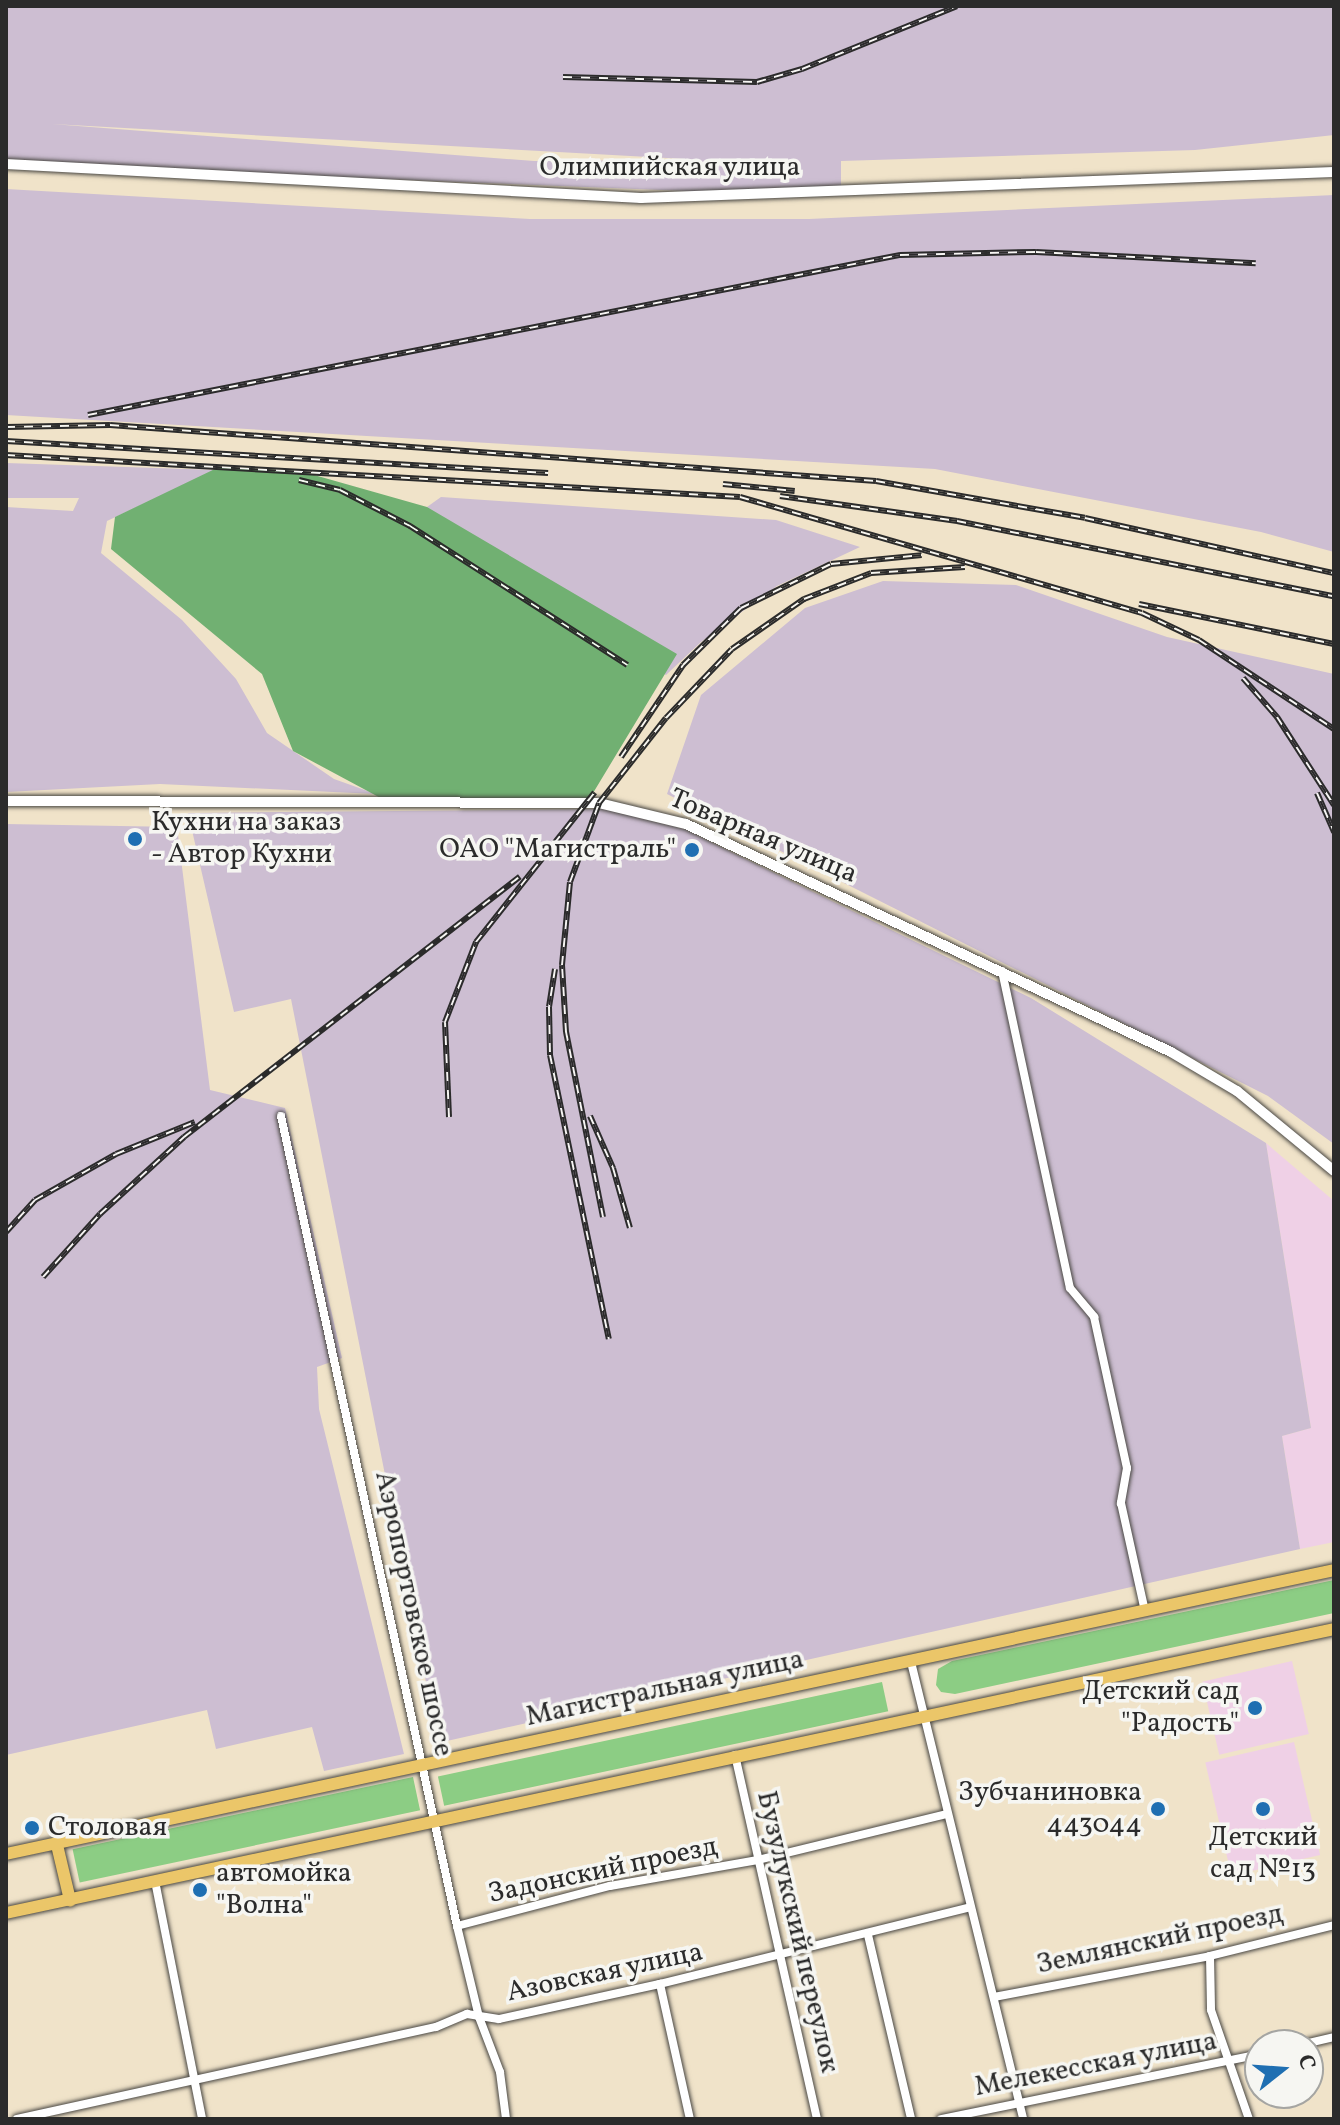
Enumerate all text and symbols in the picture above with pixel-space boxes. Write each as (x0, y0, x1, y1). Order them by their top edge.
street label: Олимпийская улица (539, 151, 801, 185)
street label: Товарная улица (664, 782, 862, 892)
place label: Кухни на заказ - Автор Кухни (151, 806, 341, 872)
marker: Кухни на заказ - Автор Кухни (126, 830, 144, 848)
place label: ОАО "Магистраль" (439, 833, 676, 867)
marker: ОАО "Магистраль" (683, 841, 701, 859)
street label: Аэропортовское шоссе (366, 1468, 460, 1760)
street label: Магистральная улица (523, 1643, 807, 1735)
place label: Детский сад "Радость" (1082, 1675, 1239, 1741)
marker: Детский сад "Радость" (1246, 1699, 1264, 1717)
place label: Зубчаниновка 443044 (958, 1776, 1142, 1842)
street label: Бузулукский переулок (748, 1788, 846, 2076)
marker: Зубчаниновка 443044 (1149, 1800, 1167, 1818)
marker: Детский сад №13 (1254, 1800, 1272, 1818)
place label: Столовая (48, 1811, 167, 1845)
marker: Столовая (23, 1819, 41, 1837)
place label: Детский сад №13 (1208, 1821, 1318, 1887)
street label: Задонский проезд (485, 1830, 721, 1912)
place label: автомойка "Волна" (216, 1857, 352, 1923)
marker: автомойка "Волна" (191, 1881, 209, 1899)
street label: Землянский проезд (1034, 1897, 1286, 1983)
street label: Азовская улица (503, 1936, 707, 2010)
street label: Мелекесская улица (971, 2025, 1221, 2105)
north arrow (1244, 2029, 1324, 2109)
text: С (1289, 2051, 1322, 2074)

